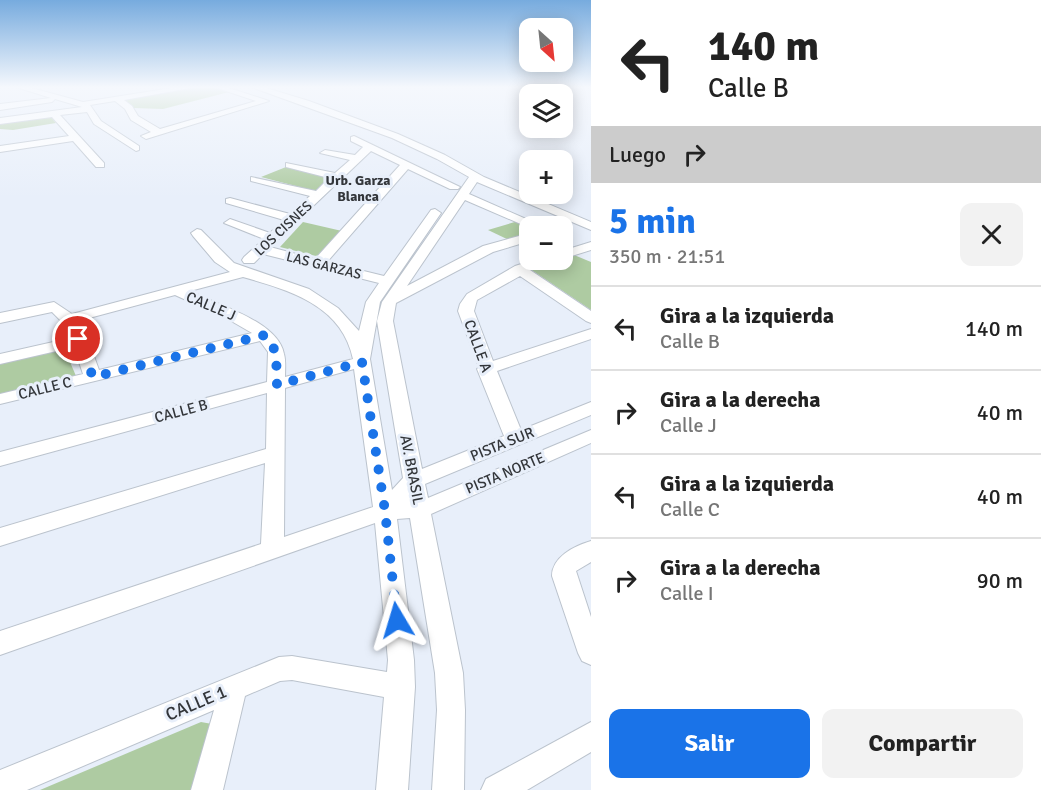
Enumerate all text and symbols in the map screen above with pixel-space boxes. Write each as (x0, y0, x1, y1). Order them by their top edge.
north arrow (519, 18, 573, 72)
map controls (519, 18, 573, 270)
text: 140 m (708, 21, 819, 72)
icon: left (609, 24, 687, 102)
text: Calle B (708, 72, 789, 105)
button: layers (519, 84, 573, 138)
icon: right (678, 138, 711, 171)
text: Luego (609, 141, 666, 168)
button: + (519, 150, 573, 204)
district label: Urb. Garza Blanca (325, 172, 391, 205)
street label: LOS CISNES (251, 197, 316, 259)
text: 5 min (609, 199, 696, 244)
button: close (960, 203, 1023, 266)
button: − (519, 216, 573, 270)
text: 350 m · 21:51 (609, 244, 725, 269)
street label: LAS GARZAS (285, 248, 363, 283)
street label: CALLE J (183, 288, 239, 324)
text: Gira a la izquierda (660, 302, 834, 329)
icon: left (609, 312, 642, 345)
pin (52, 313, 103, 364)
text: 140 m (965, 315, 1023, 342)
street label: CALLE A (460, 317, 496, 375)
icon: arrive (61, 322, 94, 355)
text: Calle B (660, 329, 720, 354)
street label: CALLE C (16, 373, 74, 403)
text: Gira a la derecha (660, 386, 821, 413)
street label: CALLE B (152, 395, 210, 427)
icon: right (609, 396, 642, 429)
text: 40 m (977, 399, 1023, 426)
text: Calle J (660, 413, 717, 438)
street label: PISTA SUR (467, 423, 537, 465)
street label: AV. BRASIL (396, 434, 428, 507)
street label: PISTA NORTE (463, 448, 547, 498)
text: Gira a la izquierda (660, 470, 834, 497)
icon: left (609, 480, 642, 513)
text: 40 m (977, 483, 1023, 510)
text: Calle C (660, 497, 720, 522)
text: Gira a la derecha (660, 554, 821, 581)
icon: right (609, 564, 642, 597)
text: 90 m (977, 567, 1023, 594)
text: Calle I (660, 581, 714, 606)
position arrow (365, 588, 429, 652)
street label: CALLE 1 (162, 680, 230, 726)
button: Salir (609, 709, 810, 778)
button: Compartir (822, 709, 1023, 778)

